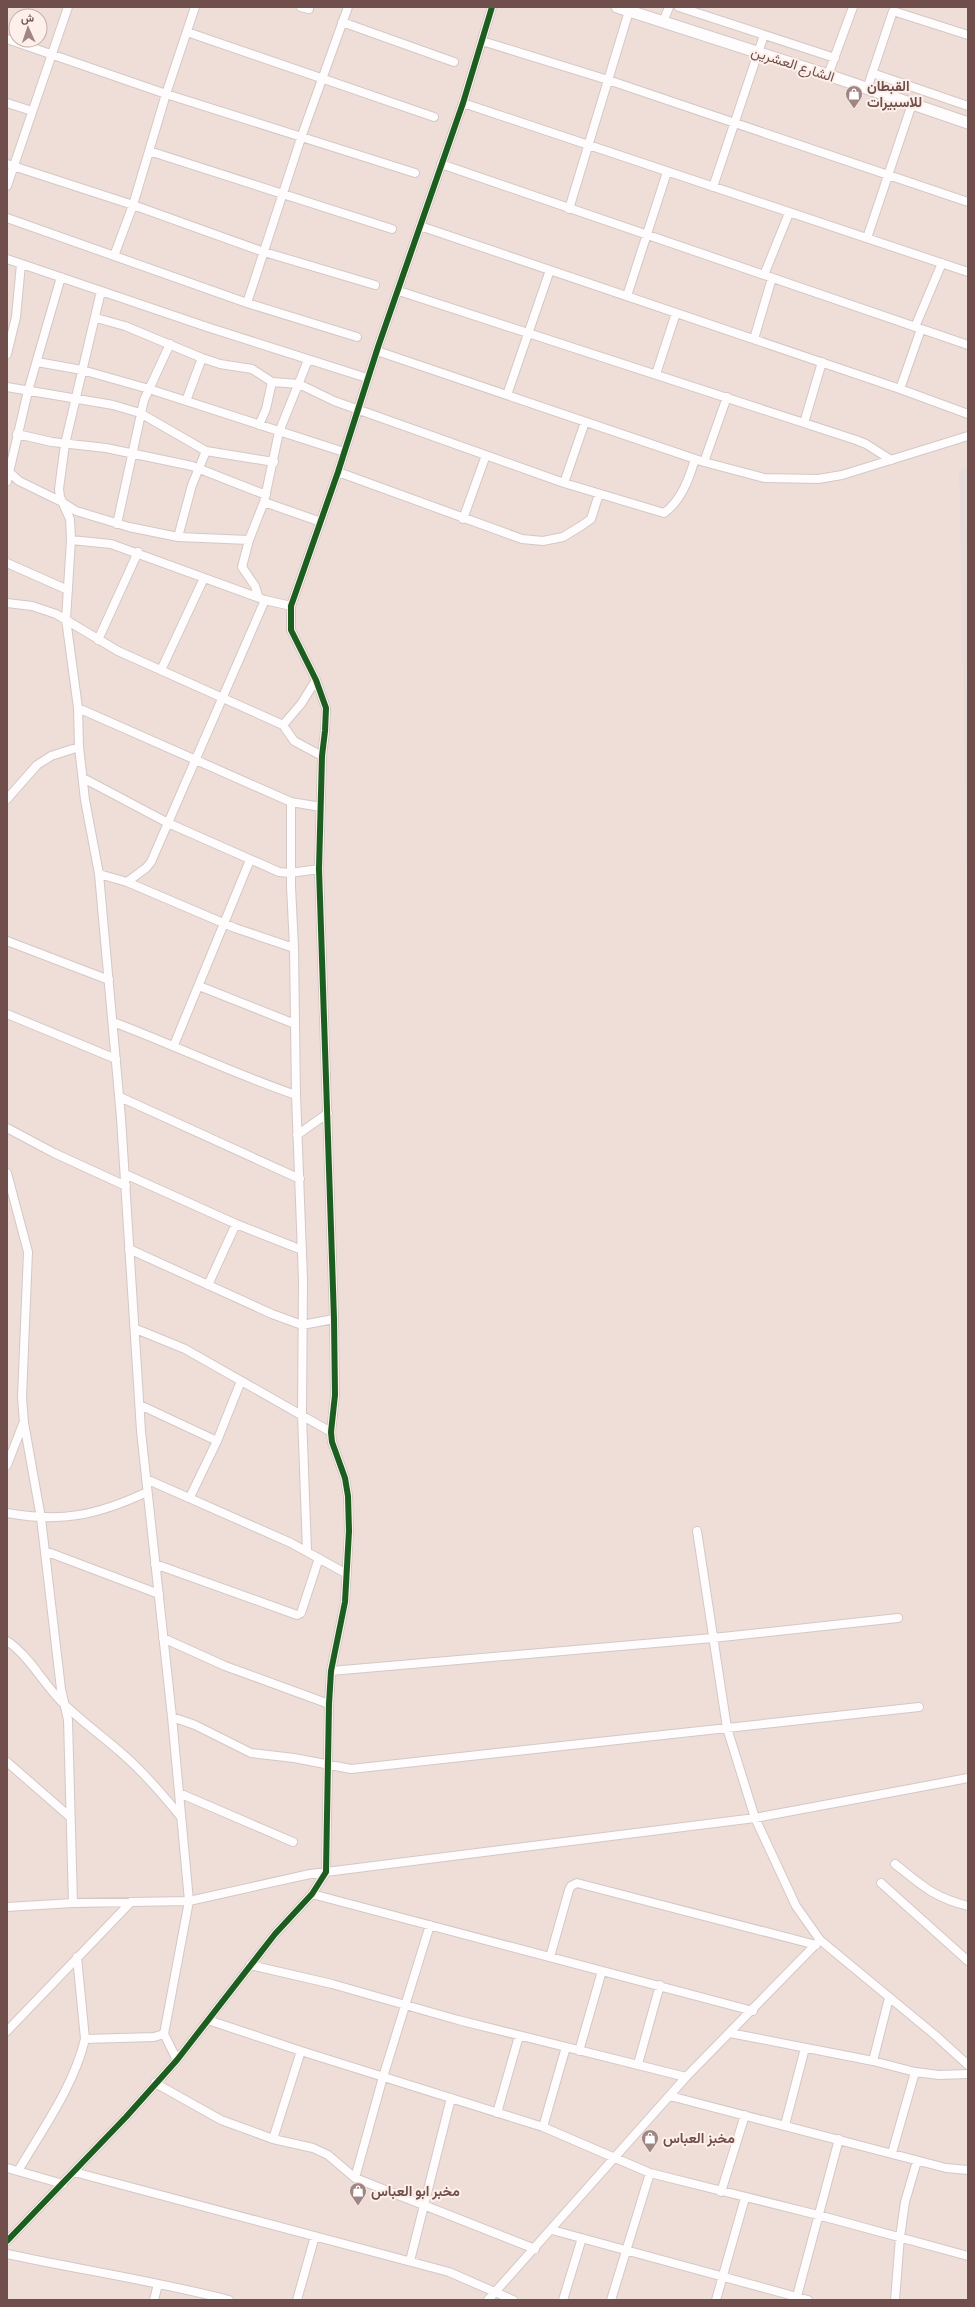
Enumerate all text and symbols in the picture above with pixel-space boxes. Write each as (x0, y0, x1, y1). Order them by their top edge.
north arrow (8, 8, 48, 48)
text: ش (20, 10, 34, 25)
street label: الشارع العشرين (748, 41, 837, 88)
place label: القبطان للاسبيرات (867, 76, 922, 111)
shop icon: القبطان للاسبيرات (844, 84, 864, 109)
shop icon: مخبز العباس (640, 2128, 660, 2153)
place label: مخبز العباس (663, 2128, 735, 2147)
shop icon: مخبر ابو العباس (348, 2181, 368, 2206)
place label: مخبر ابو العباس (371, 2181, 460, 2200)

